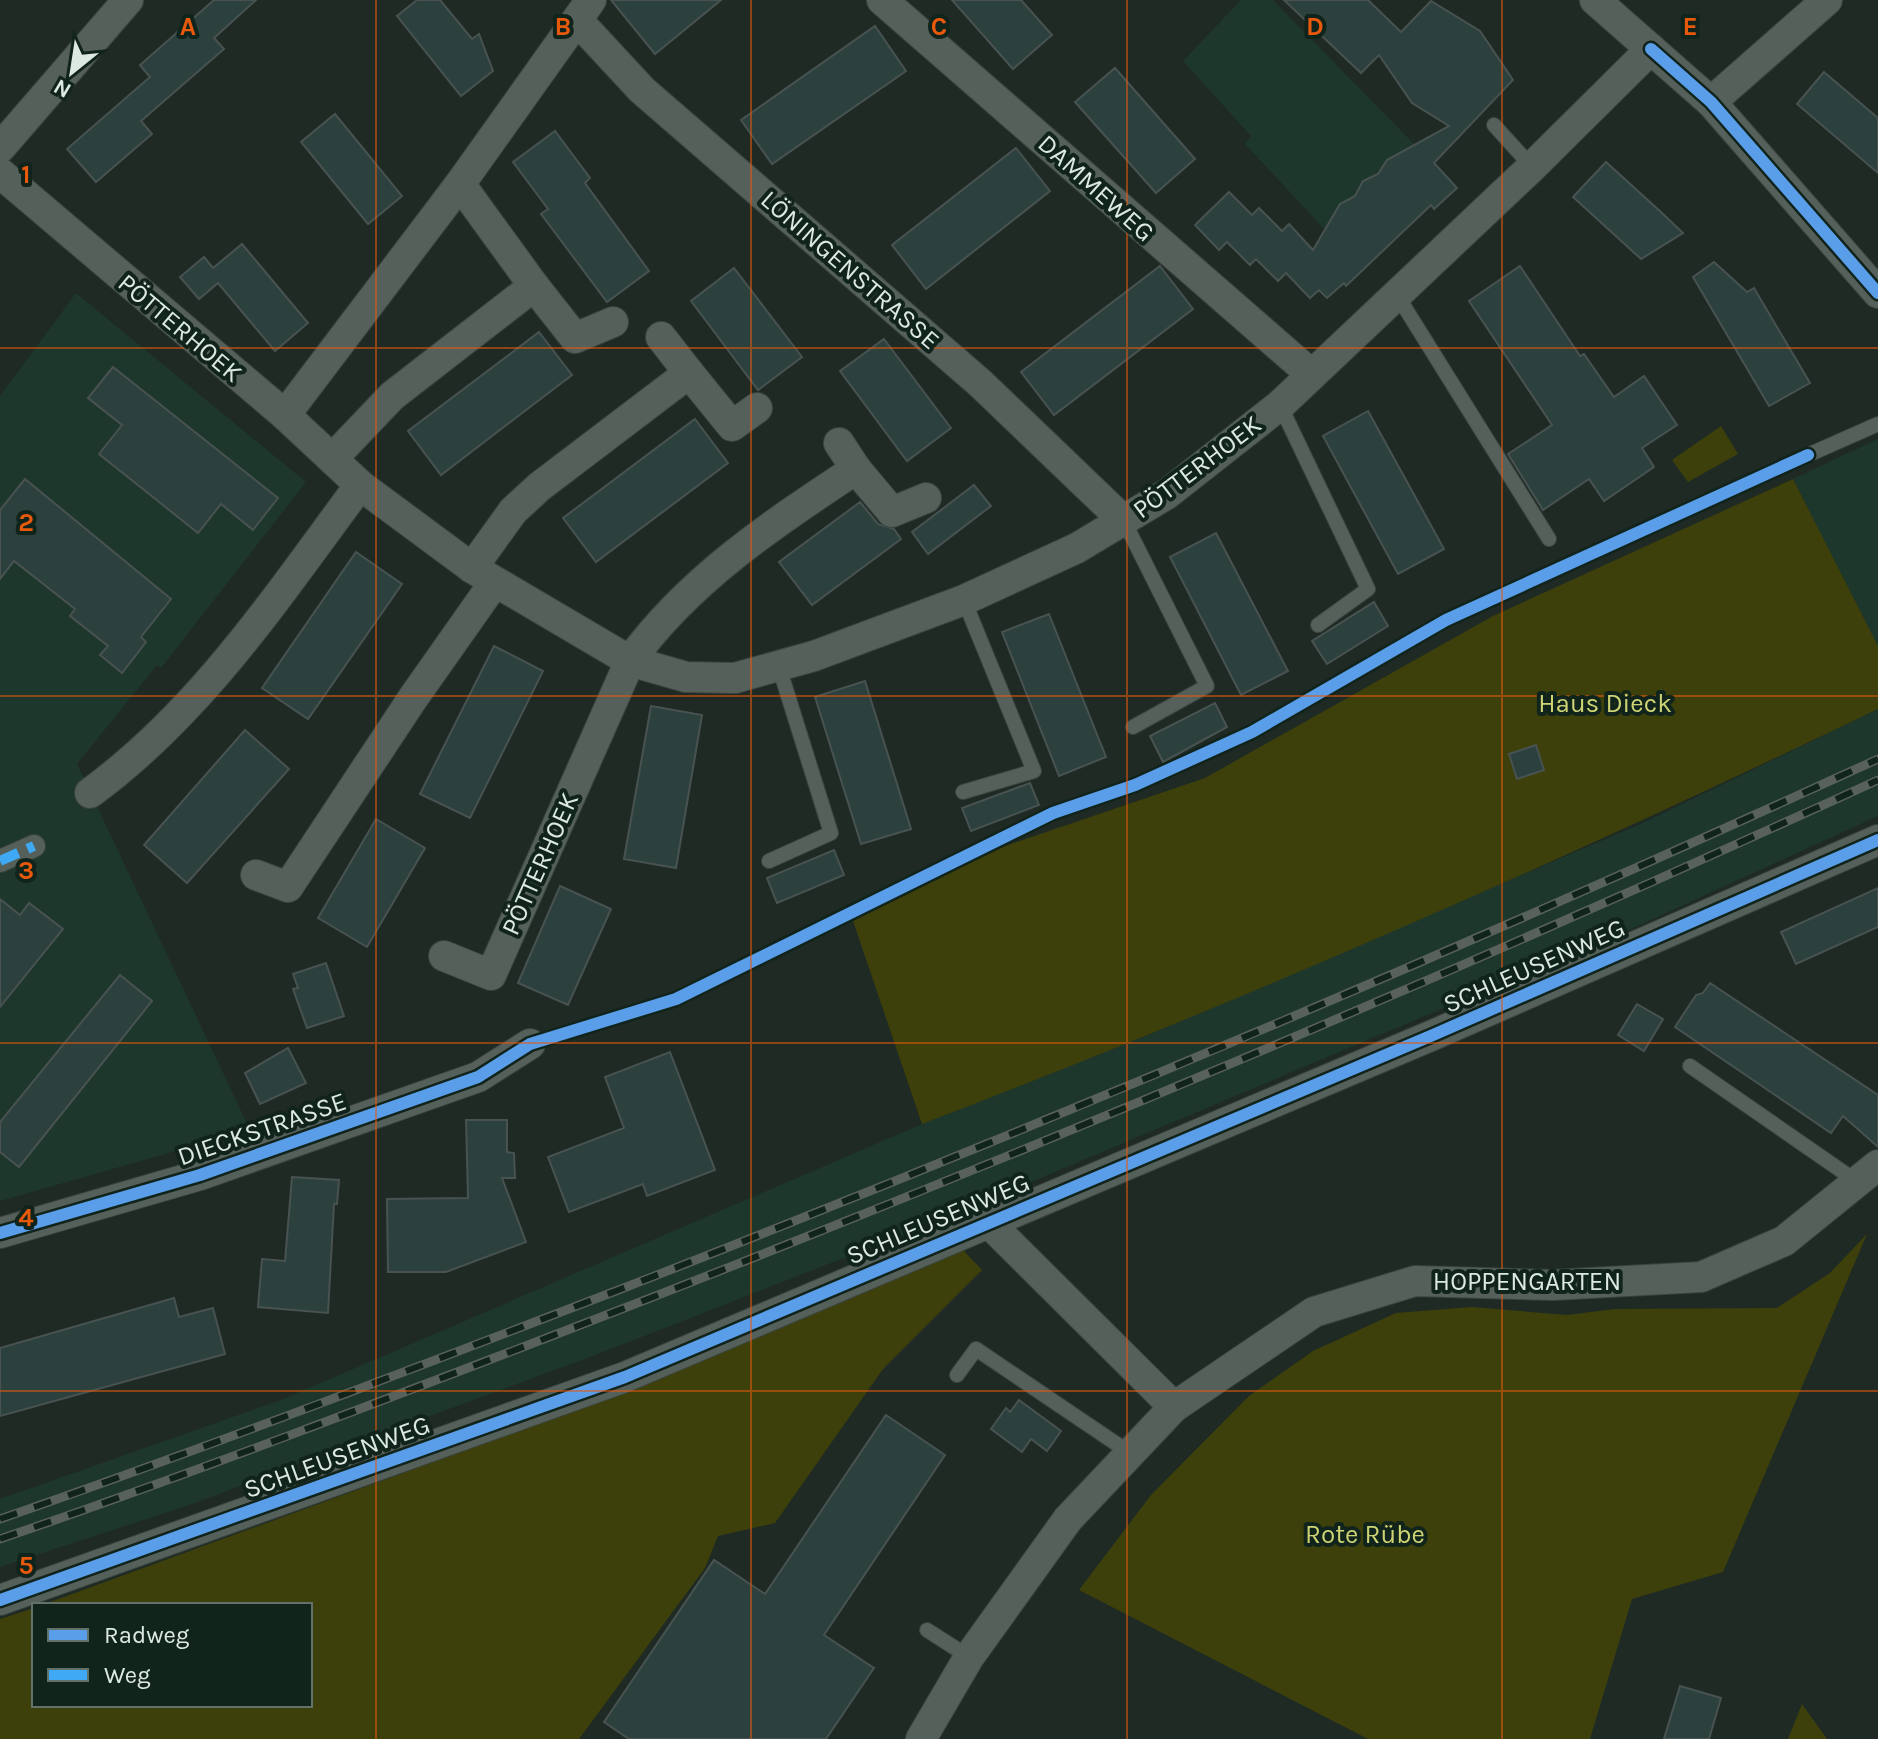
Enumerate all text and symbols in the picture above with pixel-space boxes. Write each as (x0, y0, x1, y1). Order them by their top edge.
text: A (180, 11, 196, 42)
text: B (555, 11, 571, 42)
text: C (931, 11, 947, 42)
text: D (1306, 11, 1324, 42)
text: E (1682, 11, 1698, 42)
north arrow (32, 32, 112, 112)
text: N (49, 73, 76, 104)
street label: DAMMEWEG (1032, 128, 1160, 248)
text: 1 (21, 159, 31, 190)
street label: LÖNINGENSTRASSE (754, 184, 946, 356)
street label: PÖTTERHOEK (112, 267, 248, 389)
street label: PÖTTERHOEK (1127, 409, 1267, 525)
text: 2 (18, 507, 34, 538)
park label: Haus Dieck (1538, 688, 1672, 719)
street label: PÖTTERHOEK (495, 788, 585, 940)
text: 3 (18, 855, 34, 886)
street label: SCHLEUSENWEG (1438, 912, 1630, 1020)
street label: DIECKSTRASSE (174, 1086, 350, 1172)
street label: SCHLEUSENWEG (842, 1167, 1034, 1271)
text: 4 (18, 1202, 34, 1233)
street label: HOPPENGARTEN (1433, 1266, 1621, 1297)
street label: SCHLEUSENWEG (240, 1409, 434, 1505)
park label: Rote Rübe (1305, 1519, 1425, 1550)
text: 5 (18, 1550, 34, 1581)
legend (32, 1603, 312, 1707)
text: Radweg (104, 1621, 190, 1649)
text: Weg (104, 1661, 151, 1689)

